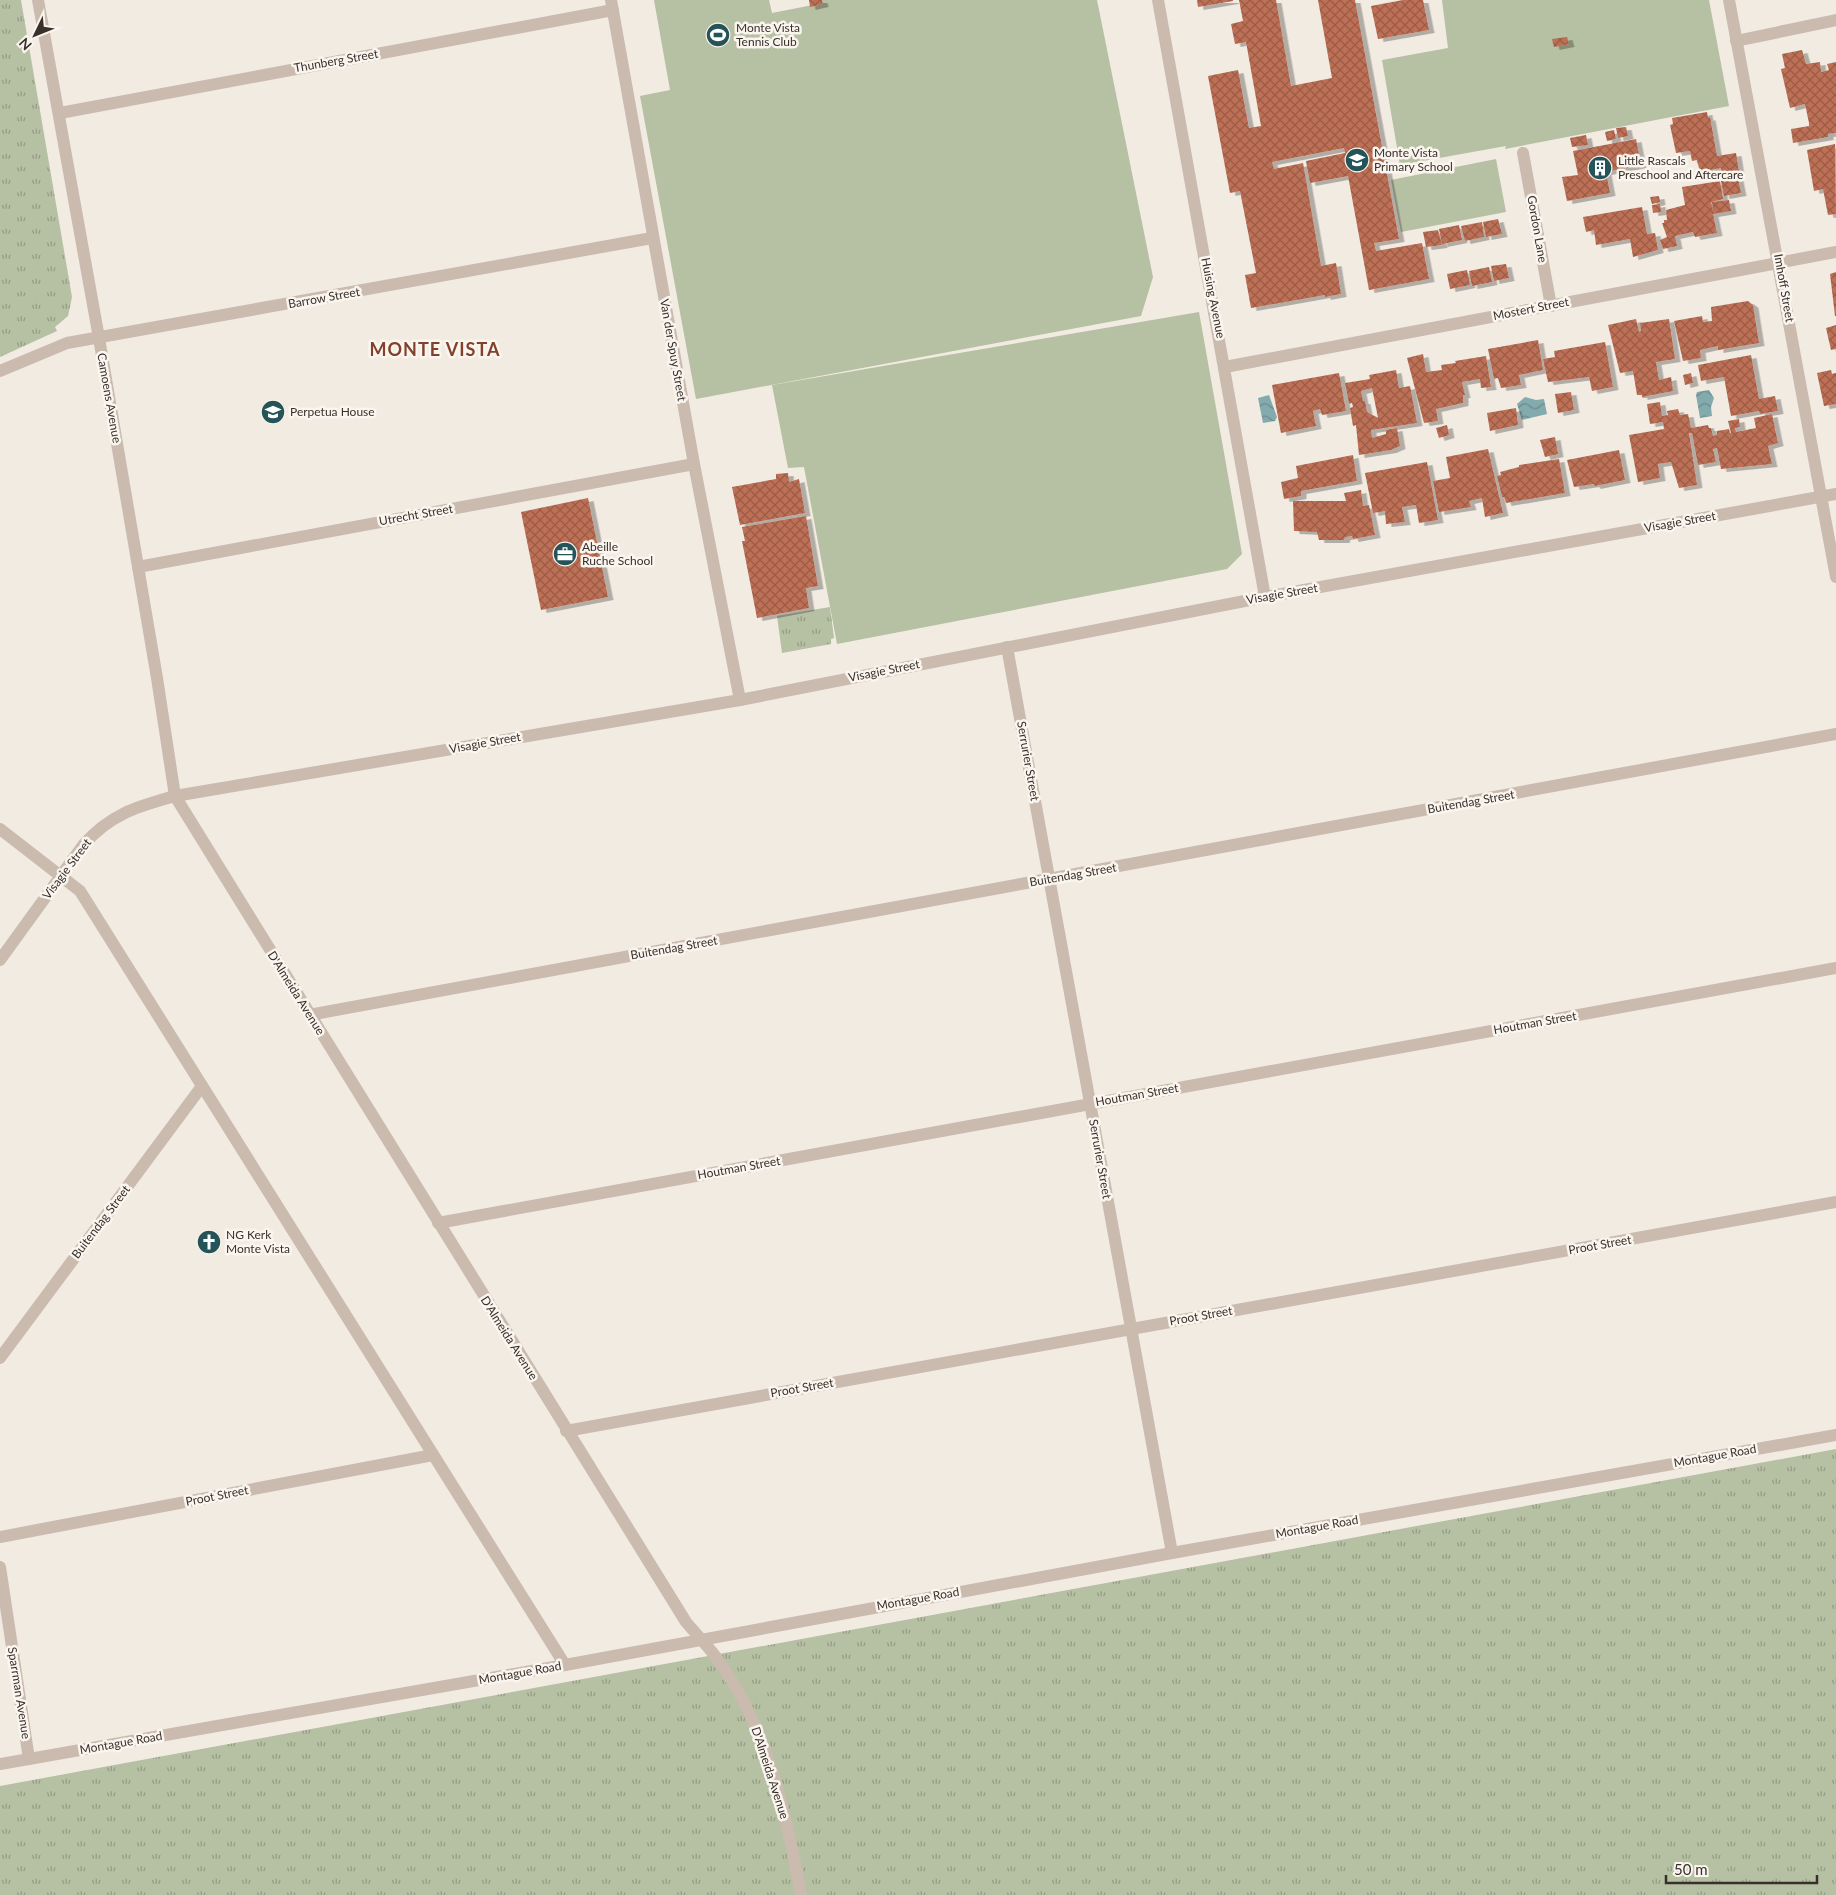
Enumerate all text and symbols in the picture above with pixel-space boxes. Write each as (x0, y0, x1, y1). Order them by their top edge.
north arrow (10, 10, 60, 60)
place label: Monte Vista Tennis Club (736, 20, 800, 49)
sports icon: Monte Vista Tennis Club (705, 22, 731, 48)
text: N (15, 34, 35, 54)
street label: Thunberg Street (293, 46, 380, 75)
place label: Monte Vista Primary School (1374, 145, 1453, 174)
school or university icon: Monte Vista Primary School (1344, 147, 1370, 173)
place label: Little Rascals Preschool and Aftercare (1618, 153, 1743, 182)
building icon: Little Rascals Preschool and Aftercare (1587, 155, 1613, 181)
street label: Gordon Lane (1524, 194, 1551, 264)
street label: Imhoff Street (1771, 253, 1798, 324)
street label: Huising Avenue (1198, 256, 1229, 340)
street label: Barrow Street (287, 284, 362, 311)
street label: Mostert Street (1492, 294, 1571, 323)
street label: Van der Spuy Street (657, 298, 690, 403)
district label: MONTE VISTA (369, 338, 501, 360)
street label: Camoens Avenue (94, 352, 125, 444)
school or university icon: Perpetua House (260, 399, 286, 425)
place label: Perpetua House (290, 404, 375, 419)
street label: Utrecht Street (378, 501, 455, 528)
street label: Visagie Street (1643, 508, 1717, 535)
place label: Abeille Ruche School (582, 539, 653, 568)
office icon: Abeille Ruche School (552, 541, 578, 567)
street label: Visagie Street (1245, 580, 1319, 607)
street label: Visagie Street (847, 656, 921, 685)
street label: Serrurier Street (1014, 720, 1043, 803)
street label: Visagie Street (448, 729, 522, 756)
street label: Buitendag Street (1426, 786, 1516, 817)
street label: Visagie Street (39, 835, 95, 902)
street label: Buitendag Street (1028, 859, 1118, 890)
street label: Buitendag Street (629, 932, 719, 963)
street label: D'Almeida Avenue (265, 948, 328, 1037)
street label: Houtman Street (1492, 1008, 1578, 1037)
street label: Houtman Street (1094, 1080, 1180, 1109)
street label: Serrurier Street (1086, 1118, 1115, 1201)
street label: Houtman Street (696, 1153, 782, 1182)
street label: Buitendag Street (68, 1181, 134, 1261)
place label: NG Kerk Monte Vista (226, 1227, 290, 1256)
church icon: NG Kerk Monte Vista (196, 1229, 222, 1255)
street label: Proot Street (1567, 1231, 1633, 1257)
street label: D'Almeida Avenue (478, 1293, 541, 1382)
street label: Proot Street (1168, 1302, 1234, 1328)
street label: Proot Street (769, 1374, 835, 1400)
street label: Montague Road (1672, 1441, 1757, 1470)
street label: Proot Street (184, 1482, 250, 1509)
street label: Montague Road (1274, 1512, 1359, 1541)
street label: Montague Road (875, 1584, 960, 1613)
street label: Sparrman Avenue (5, 1646, 34, 1740)
street label: Montague Road (477, 1658, 562, 1687)
street label: D'Almeida Avenue (749, 1725, 792, 1821)
street label: Montague Road (78, 1728, 163, 1757)
scale bar (1666, 1852, 1817, 1884)
text: 50 m (1674, 1860, 1708, 1878)

